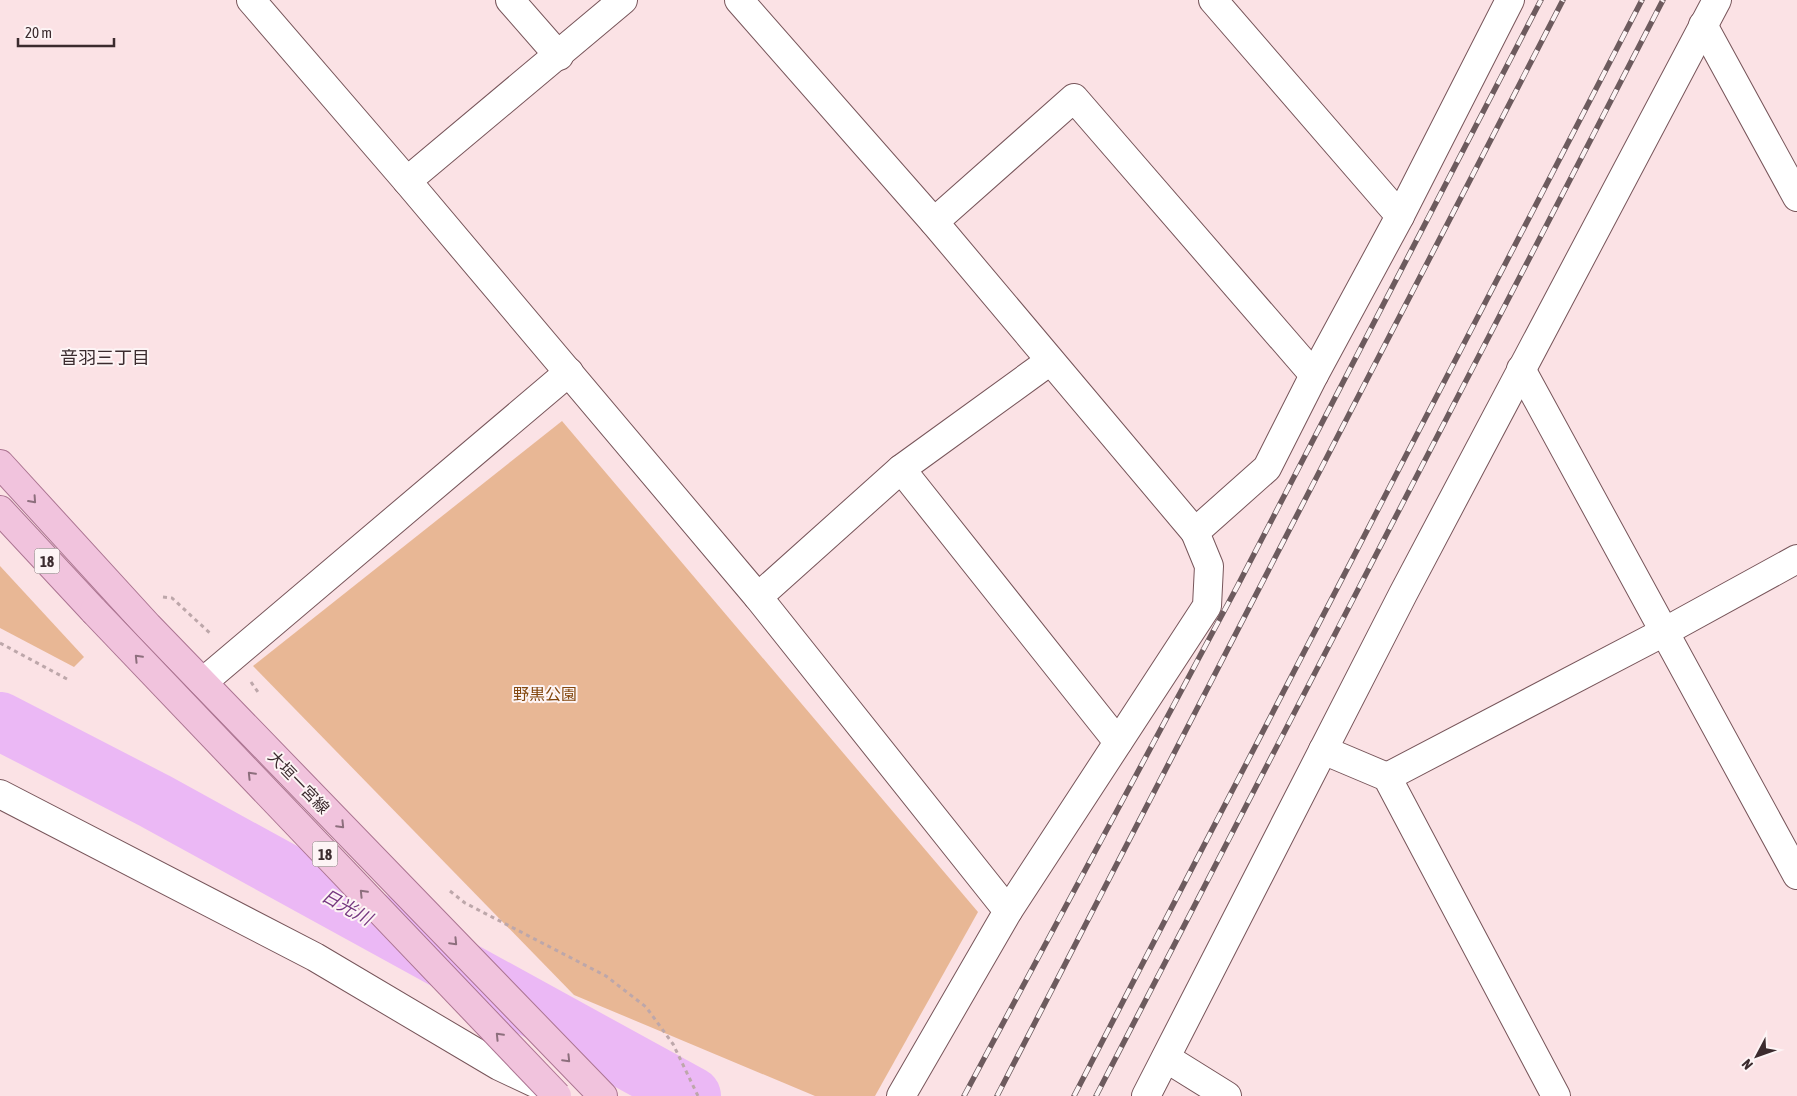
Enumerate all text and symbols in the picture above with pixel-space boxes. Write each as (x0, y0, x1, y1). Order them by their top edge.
scale bar (18, 15, 114, 47)
text: 20 m (25, 24, 52, 41)
district label: 音羽三丁目 (60, 347, 150, 368)
one-way arrow (27, 495, 36, 504)
road number: 18 (34, 548, 60, 574)
one-way arrow (135, 655, 144, 664)
park label: 野黒公園 (513, 685, 577, 703)
street label: 大垣一宮線 (265, 747, 333, 817)
one-way arrow (248, 772, 257, 781)
one-way arrow (335, 820, 344, 829)
road number: 18 (312, 842, 338, 866)
water label: 日光川 (318, 885, 377, 930)
one-way arrow (360, 890, 369, 899)
one-way arrow (448, 936, 457, 945)
north arrow (1732, 1031, 1782, 1081)
one-way arrow (496, 1032, 505, 1041)
one-way arrow (561, 1053, 570, 1062)
text: N (1738, 1056, 1756, 1073)

